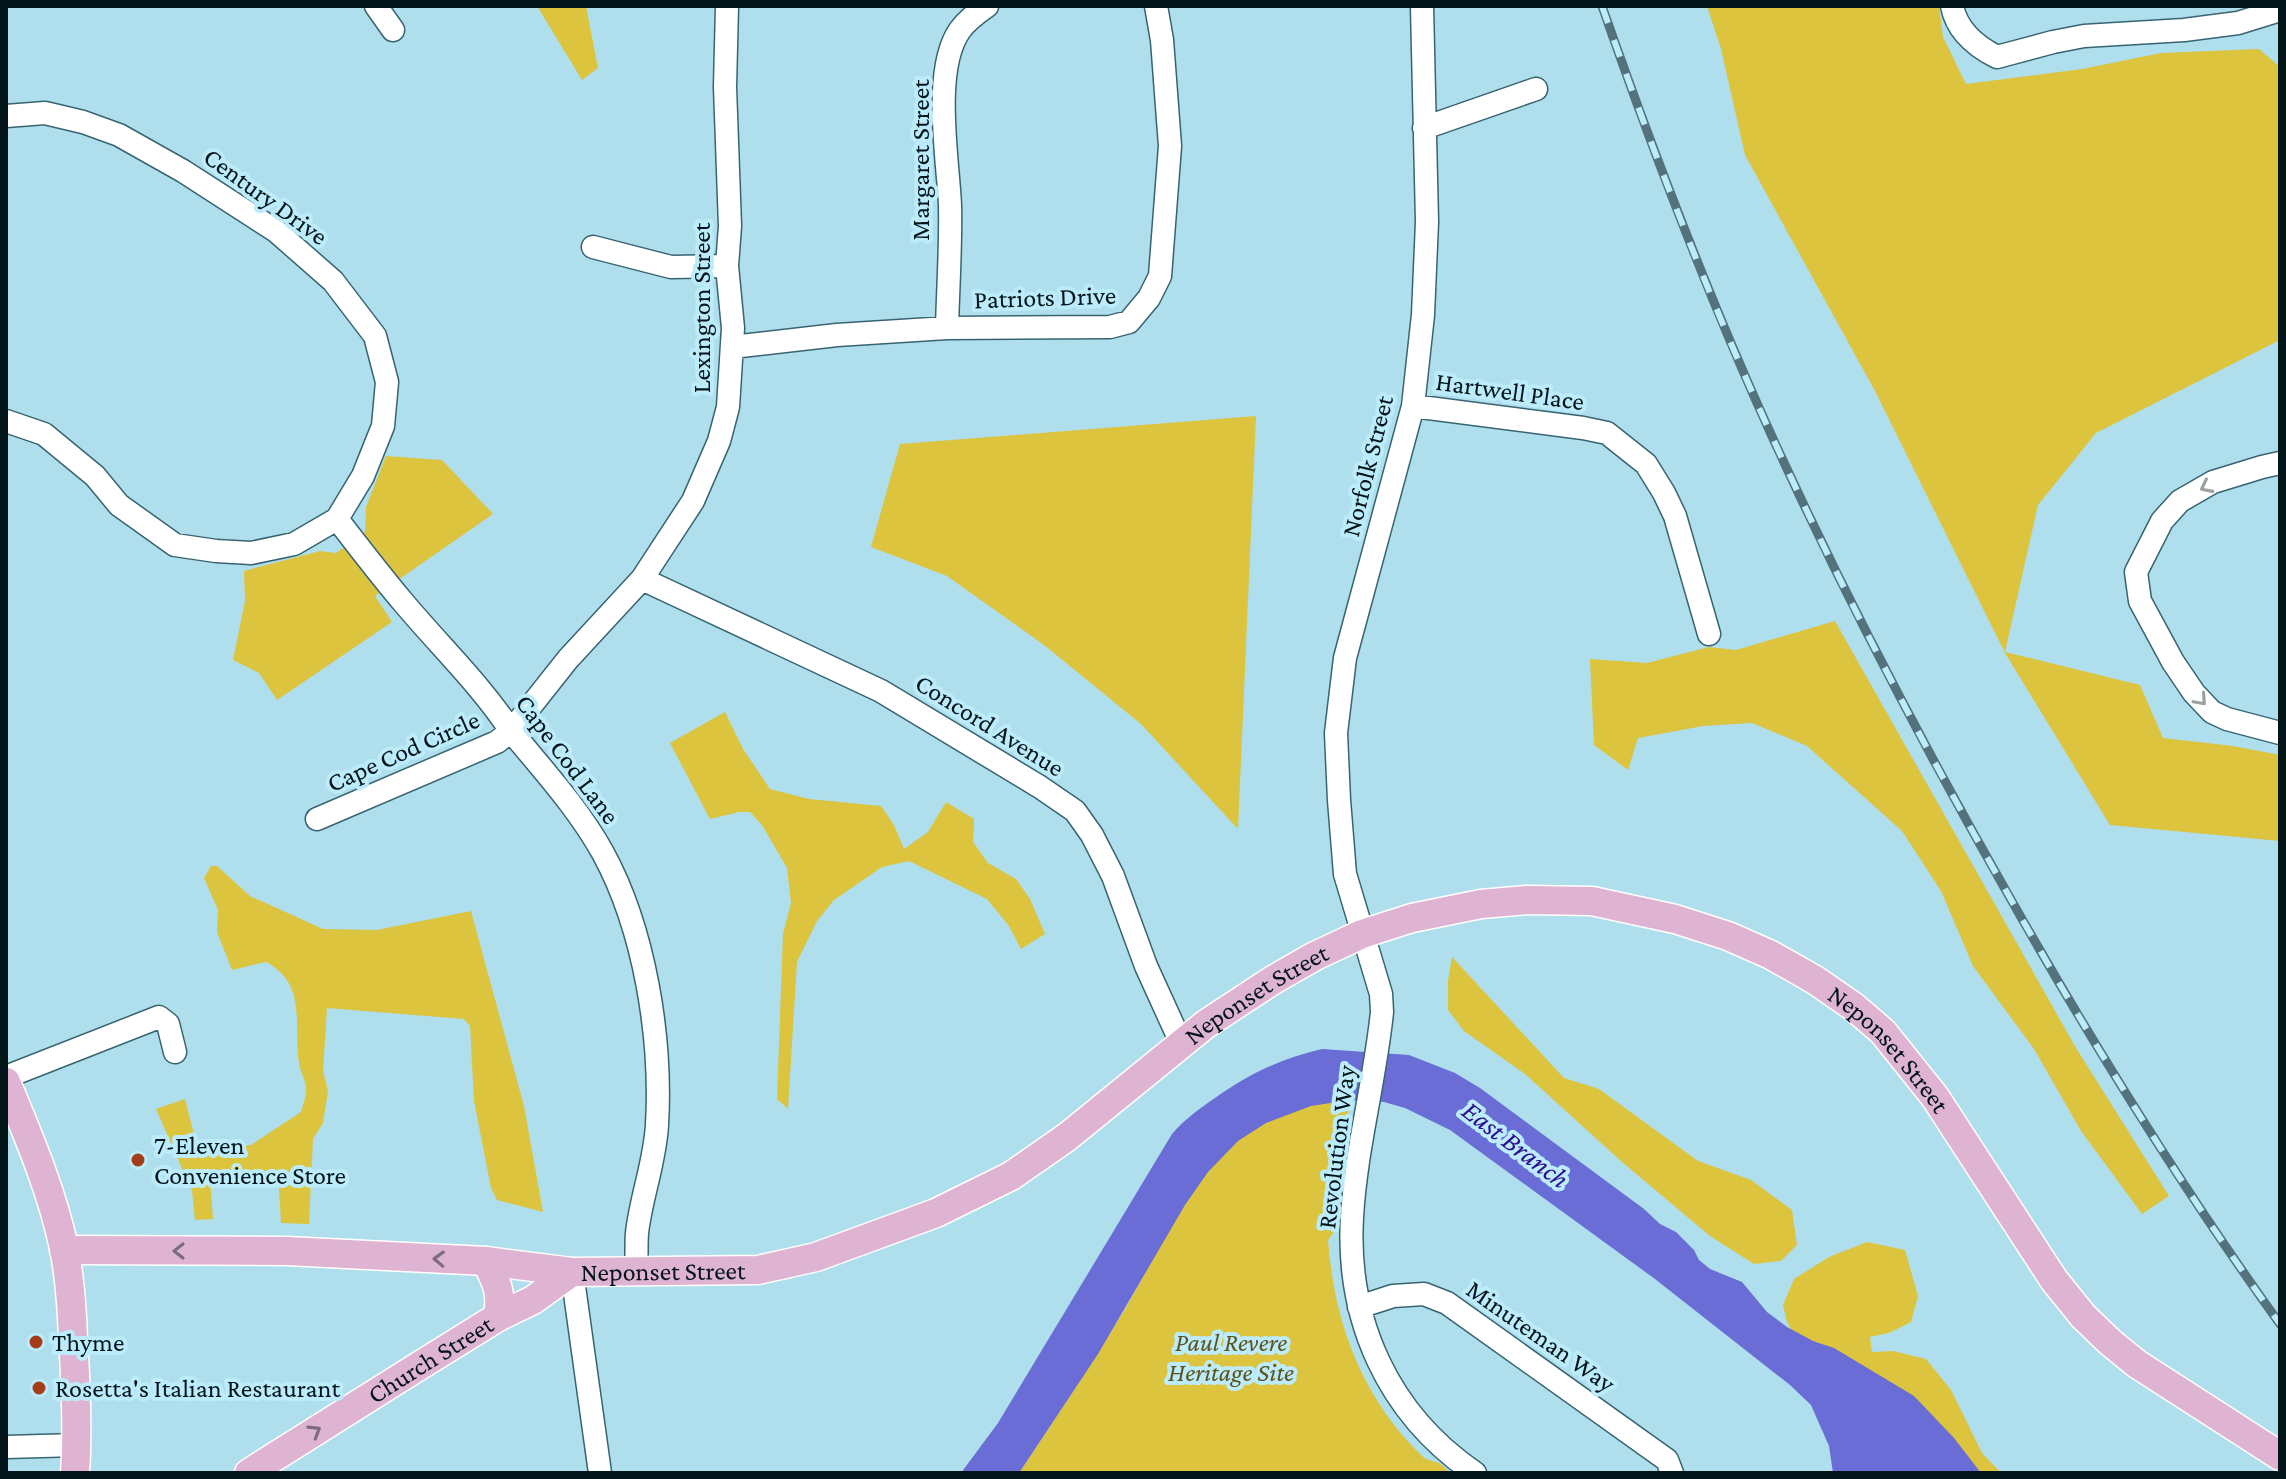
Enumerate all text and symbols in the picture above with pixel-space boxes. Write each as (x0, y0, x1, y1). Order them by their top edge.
street label: Margaret Street (906, 79, 935, 241)
street label: Century Drive (198, 142, 333, 251)
street label: Lexington Street (687, 222, 716, 393)
street label: Patriots Drive (973, 281, 1117, 314)
street label: Hartwell Place (1434, 367, 1586, 416)
street label: Norfolk Street (1336, 392, 1399, 540)
one-way arrow (2200, 477, 2215, 493)
street label: Concord Avenue (910, 668, 1069, 783)
street label: Cape Cod Lane (510, 689, 626, 830)
one-way arrow (2192, 691, 2207, 705)
street label: Cape Cod Circle (323, 705, 484, 798)
street label: Neponset Street (1179, 938, 1333, 1051)
street label: Neponset Street (1823, 980, 1955, 1119)
street label: Revolution Way (1312, 1063, 1361, 1230)
water label: East Branch (1456, 1094, 1575, 1195)
place label: 7-Eleven Convenience Store (154, 1131, 346, 1190)
marker: 7-Eleven Convenience Store (129, 1151, 147, 1169)
one-way arrow (172, 1242, 185, 1260)
one-way arrow (432, 1251, 445, 1268)
street label: Neponset Street (580, 1256, 746, 1287)
street label: Minuteman Way (1461, 1275, 1621, 1399)
street label: Church Street (362, 1309, 499, 1410)
place label: Thyme (52, 1328, 124, 1357)
park label: Paul Revere Heritage Site (1168, 1328, 1294, 1387)
marker: Thyme (27, 1333, 45, 1351)
place label: Rosetta's Italian Restaurant (55, 1374, 340, 1403)
marker: Rosetta's Italian Restaurant (30, 1379, 48, 1397)
one-way arrow (306, 1426, 321, 1441)

